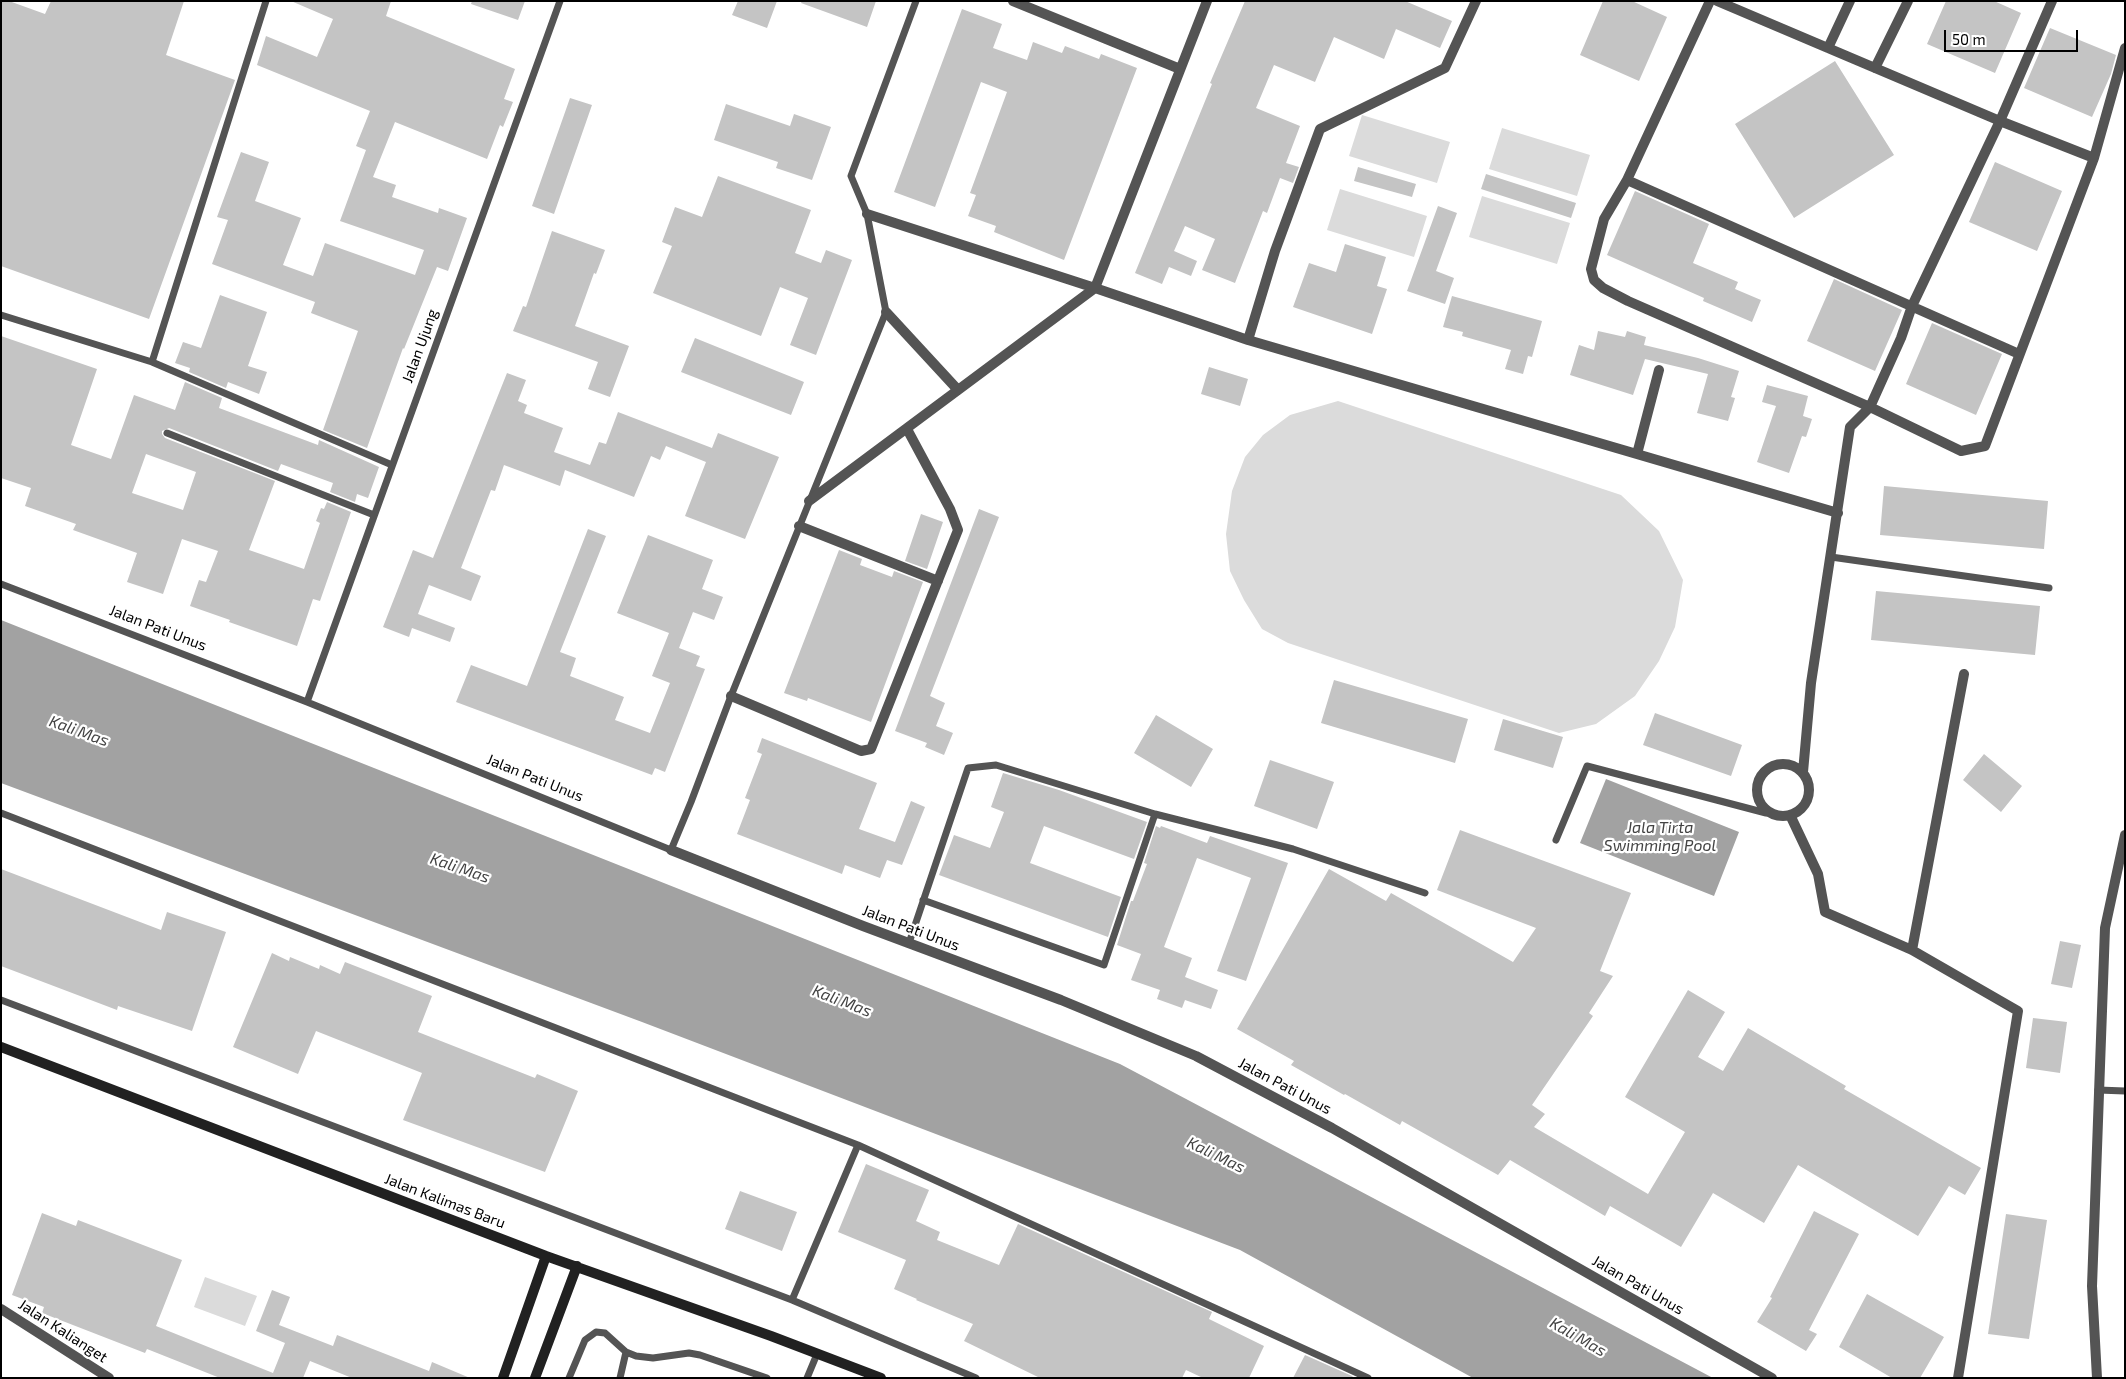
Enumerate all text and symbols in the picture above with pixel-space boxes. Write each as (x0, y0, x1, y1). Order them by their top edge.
scale bar (1946, 20, 2080, 52)
text: 50 m (1952, 30, 1986, 48)
street label: Jalan Ujung (398, 307, 442, 385)
street label: Jalan Pati Unus (107, 601, 209, 655)
water label: Kali Mas (47, 711, 111, 751)
street label: Jalan Pati Unus (484, 750, 586, 806)
water label: Jala Tirta Swimming Pool (1604, 818, 1716, 856)
water label: Kali Mas (428, 849, 492, 887)
street label: Jalan Pati Unus (860, 901, 962, 955)
water label: Kali Mas (810, 981, 874, 1021)
street label: Jalan Pati Unus (1235, 1054, 1335, 1118)
water label: Kali Mas (1184, 1133, 1248, 1177)
street label: Jalan Kalimas Baru (382, 1170, 508, 1232)
street label: Jalan Pati Unus (1589, 1252, 1687, 1318)
street label: Jalan Kalianget (15, 1296, 111, 1366)
water label: Kali Mas (1546, 1313, 1610, 1361)

